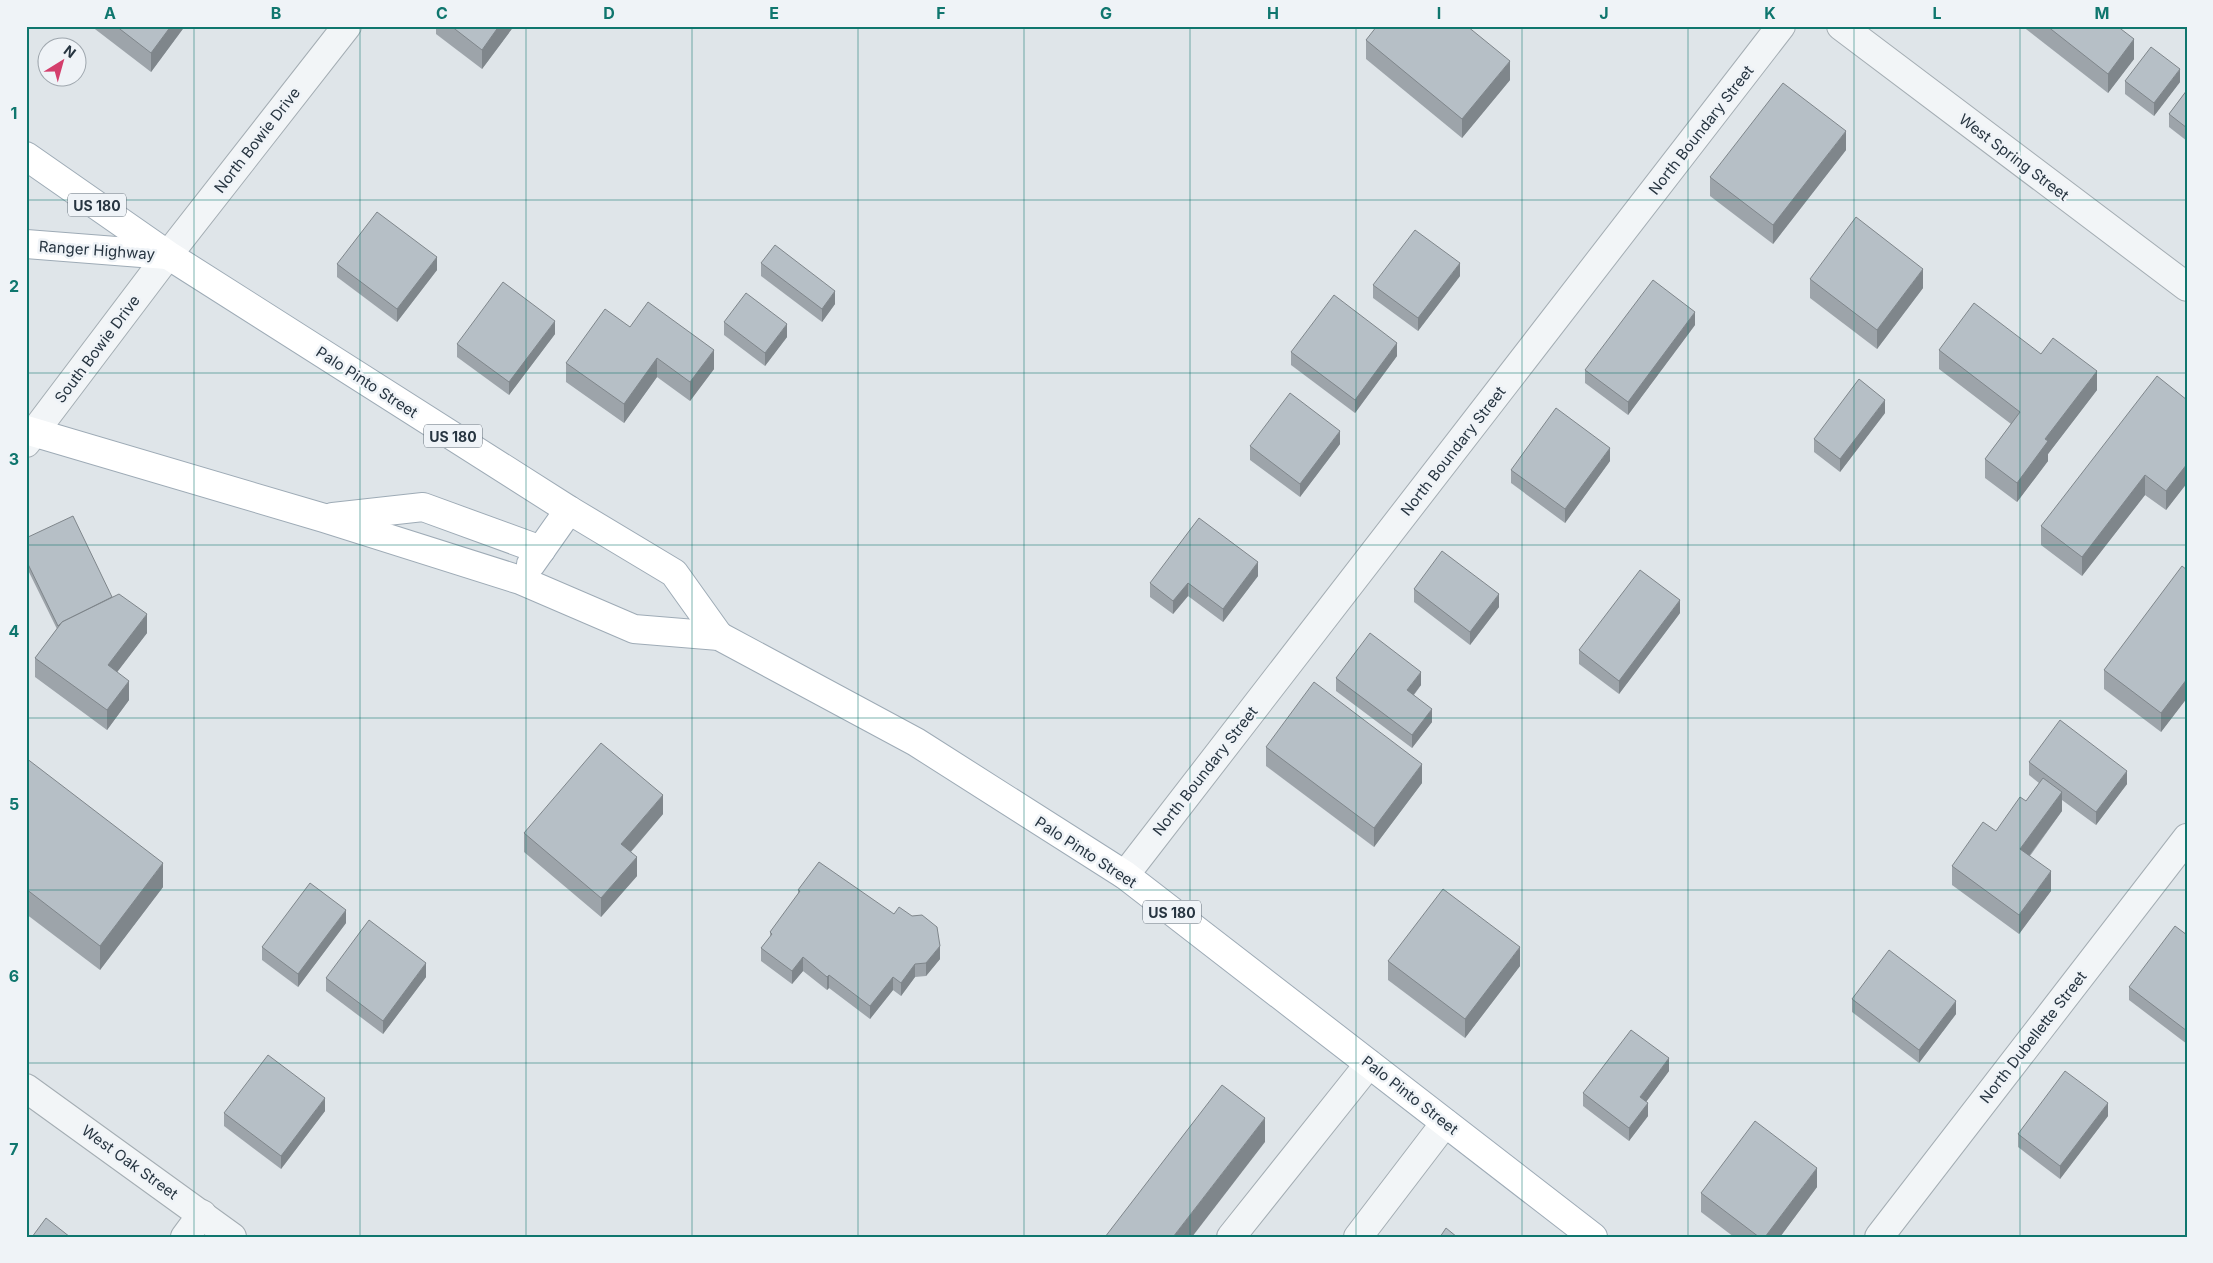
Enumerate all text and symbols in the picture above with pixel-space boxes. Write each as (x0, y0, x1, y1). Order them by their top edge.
text: A (104, 3, 116, 23)
text: B (271, 3, 281, 23)
text: C (436, 3, 448, 23)
text: D (603, 3, 615, 23)
text: E (769, 3, 779, 23)
text: F (936, 3, 946, 23)
text: G (1100, 3, 1112, 23)
text: H (1267, 3, 1279, 23)
text: I (1437, 3, 1441, 23)
text: J (1599, 3, 1609, 23)
text: K (1764, 3, 1776, 23)
text: L (1932, 3, 1942, 23)
text: M (2095, 3, 2109, 23)
north arrow (38, 38, 88, 88)
text: N (61, 41, 80, 61)
street label: North Boundary Street (1645, 61, 1758, 199)
street label: North Bowie Drive (210, 83, 304, 197)
text: 1 (11, 103, 17, 123)
street label: West Spring Street (1955, 109, 2073, 205)
road number: US 180 (68, 194, 126, 216)
street label: Ranger Highway (38, 236, 156, 264)
text: 2 (9, 276, 19, 296)
street label: South Bowie Drive (50, 291, 144, 407)
street label: Palo Pinto Street (313, 342, 421, 422)
street label: North Boundary Street (1397, 382, 1510, 520)
road number: US 180 (424, 424, 482, 448)
text: 3 (9, 449, 19, 469)
text: 4 (9, 621, 20, 641)
street label: North Boundary Street (1149, 702, 1262, 840)
text: 5 (9, 794, 19, 814)
street label: Palo Pinto Street (1032, 812, 1140, 892)
road number: US 180 (1143, 900, 1201, 924)
text: 6 (9, 966, 19, 986)
street label: North Dubellette Street (1976, 967, 2091, 1107)
street label: Palo Pinto Street (1358, 1051, 1462, 1139)
street label: West Oak Street (78, 1121, 182, 1203)
text: 7 (9, 1139, 19, 1159)

